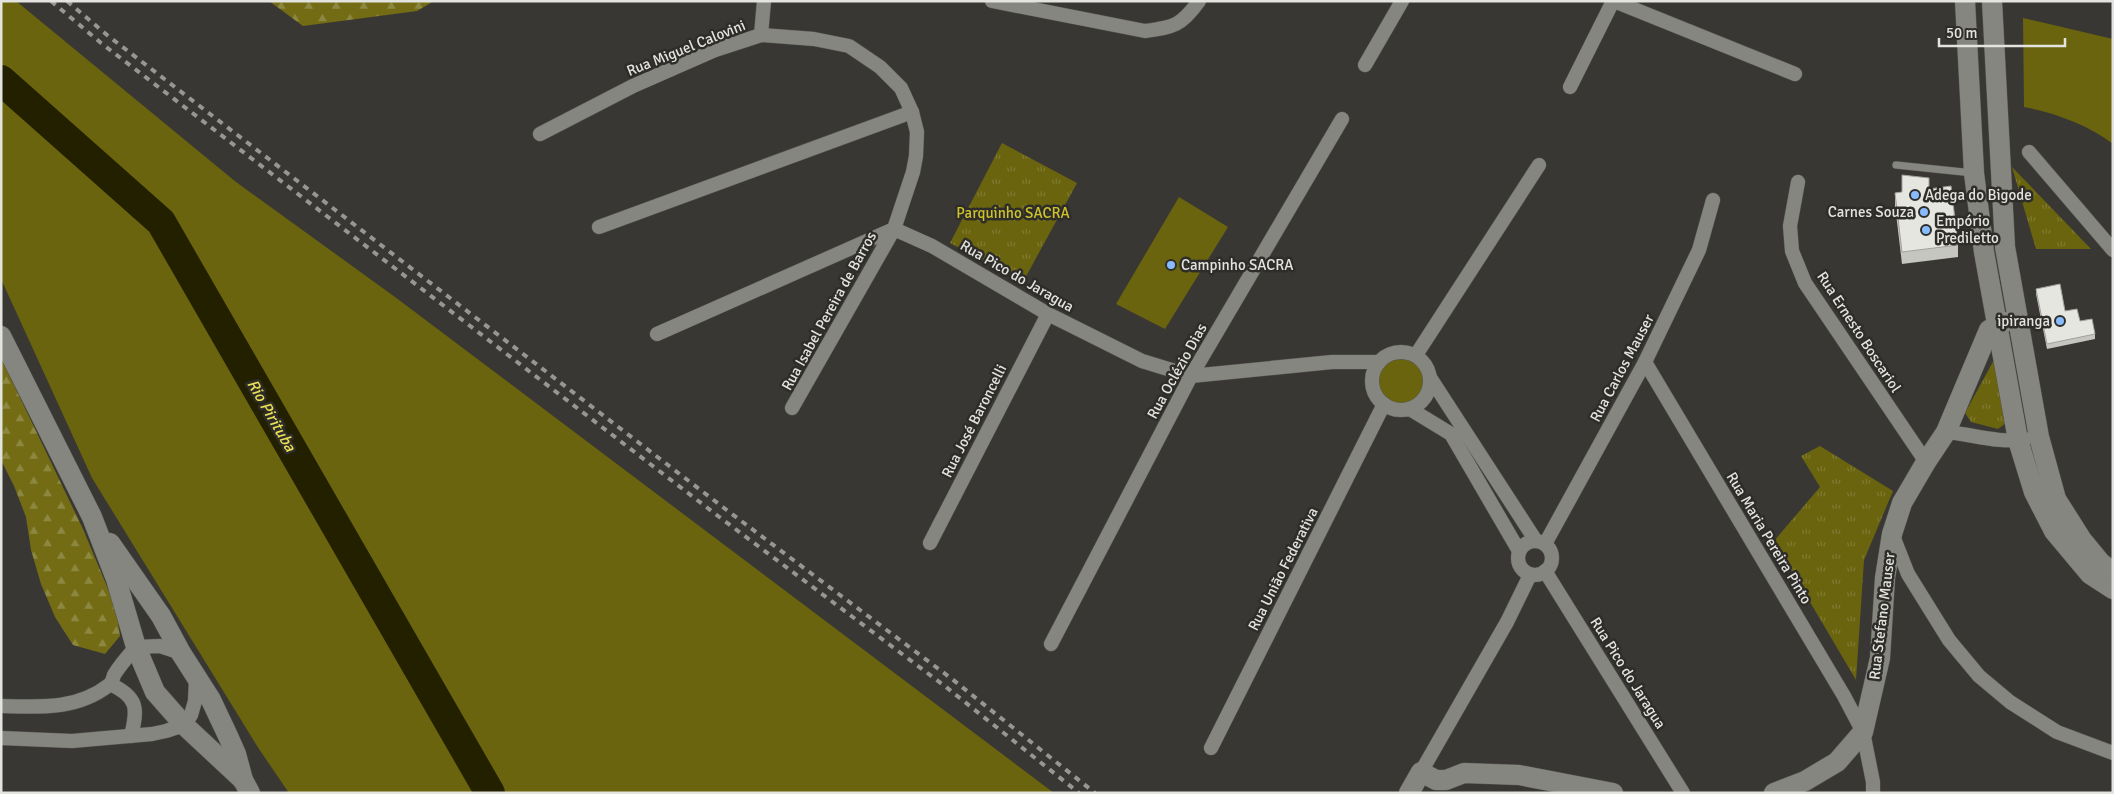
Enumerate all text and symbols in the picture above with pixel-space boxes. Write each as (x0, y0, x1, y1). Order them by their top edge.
scale bar (1939, 15, 2065, 47)
street label: Rua Miguel Calovini (624, 16, 748, 80)
text: 50 m (1946, 24, 1977, 42)
place label: Adega do Bigode (1925, 186, 2032, 204)
marker: Adega do Bigode (1909, 189, 1921, 201)
place label: Carnes Souza (1828, 203, 1914, 221)
park label: Parquinho SACRA (956, 204, 1070, 222)
marker: Carnes Souza (1918, 206, 1930, 218)
place label: Empório Prediletto (1936, 212, 1999, 247)
marker: Empório Prediletto (1920, 224, 1932, 236)
street label: Rua Isabel Pereira de Barros (778, 228, 880, 394)
street label: Rua Pico do Jaragua (957, 236, 1077, 316)
place label: Campinho SACRA (1181, 256, 1294, 274)
marker: Campinho SACRA (1165, 259, 1177, 271)
street label: Rua Ernesto Boscariol (1813, 268, 1905, 396)
street label: Rua Carlos Mauser (1586, 311, 1658, 425)
place label: ipiranga (1997, 312, 2050, 330)
marker: ipiranga (2054, 315, 2066, 327)
street label: Rua Oclézio Dias (1143, 320, 1211, 422)
street label: Rua José Baroncelli (938, 361, 1010, 481)
water label: Rio Pirituba (242, 376, 300, 456)
street label: Rua Maria Pereira Pinto (1722, 469, 1816, 607)
street label: Rua União Federativa (1244, 504, 1322, 634)
street label: Rua Stefano Mauser (1865, 551, 1899, 681)
street label: Rua Pico do Jaragua (1586, 614, 1670, 732)

